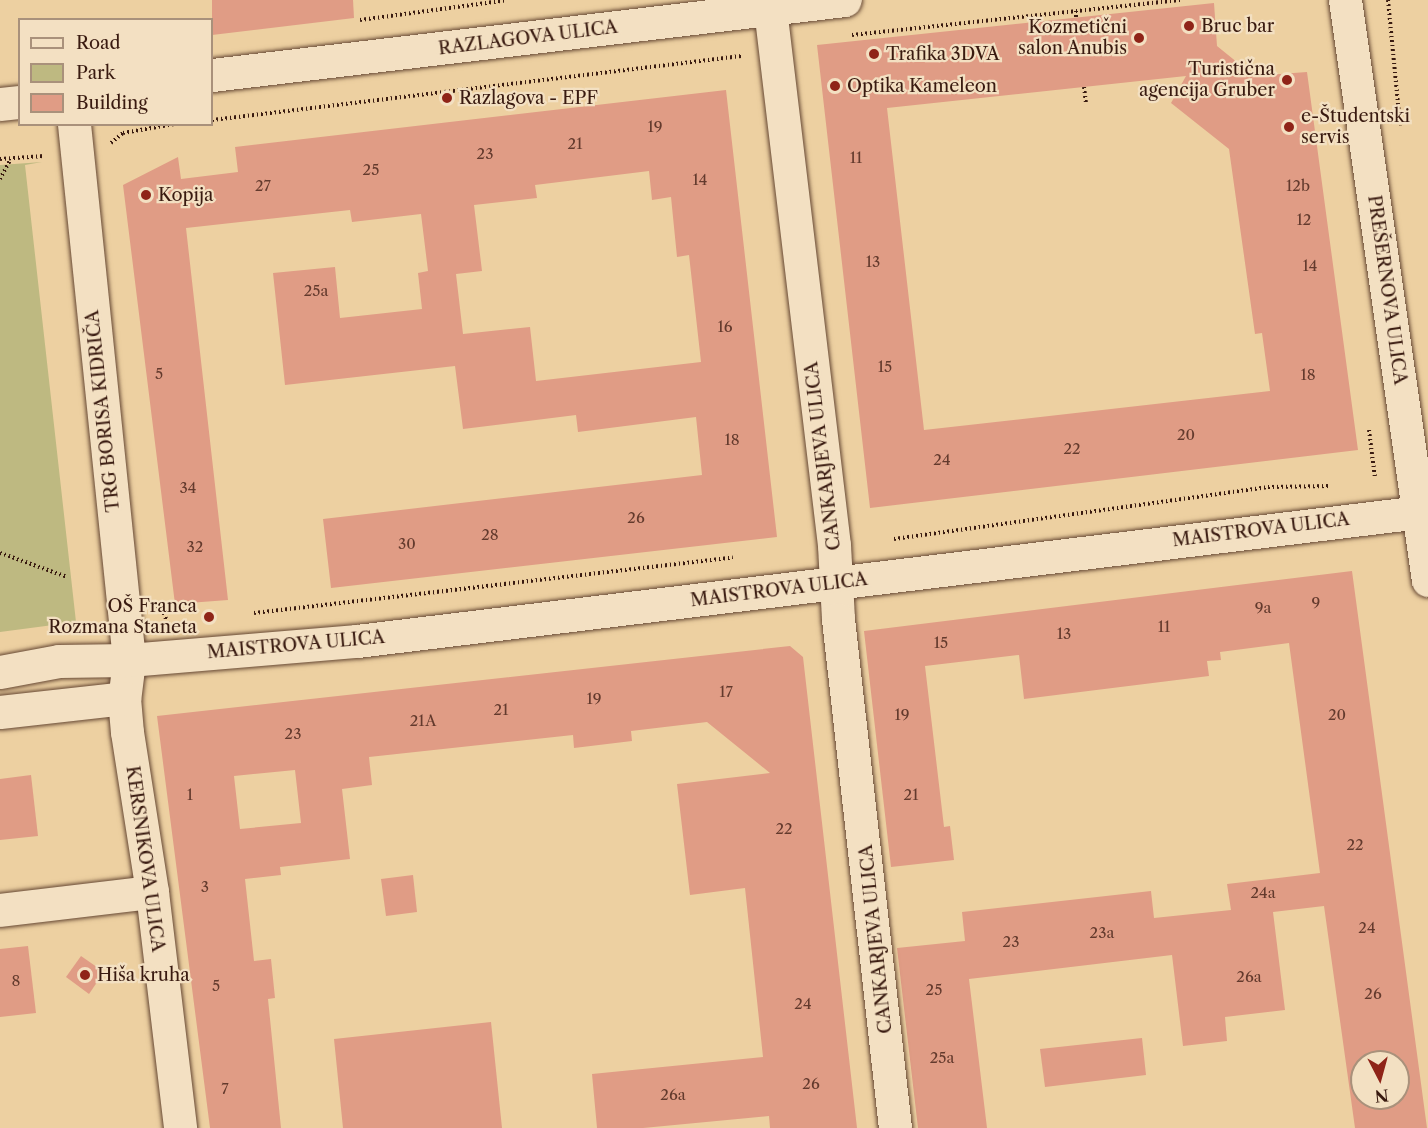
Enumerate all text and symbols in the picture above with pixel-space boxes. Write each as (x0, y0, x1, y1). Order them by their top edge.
place label: Bruc bar (1201, 15, 1274, 37)
street label: RAZLAGOVA ULICA (437, 16, 619, 60)
place label: Kozmetični salon Anubis (1017, 17, 1127, 60)
legend (18, 18, 213, 126)
marker: Bruc bar (1182, 19, 1196, 33)
marker: Kozmetični salon Anubis (1132, 31, 1146, 45)
text: Road (76, 32, 121, 54)
place label: Trafika 3DVA (886, 43, 1000, 65)
marker: Trafika 3DVA (867, 47, 881, 61)
place label: Turistična agencija Gruber (1139, 59, 1275, 101)
text: Park (76, 62, 115, 84)
marker: Turistična agencija Gruber (1280, 73, 1294, 87)
place label: Optika Kameleon (847, 75, 997, 97)
marker: Optika Kameleon (828, 79, 842, 93)
place label: Razlagova - EPF (459, 87, 598, 109)
marker: Razlagova - EPF (440, 91, 454, 105)
text: Building (76, 92, 148, 114)
place label: e-Študentski servis (1301, 106, 1410, 148)
house number: 19 (647, 118, 663, 136)
marker: e-Študentski servis (1282, 120, 1296, 134)
house number: 21 (568, 135, 582, 153)
house number: 23 (477, 145, 493, 163)
house number: 11 (850, 149, 862, 167)
house number: 25 (363, 161, 379, 179)
house number: 14 (693, 171, 707, 189)
house number: 27 (255, 177, 271, 195)
house number: 12b (1286, 177, 1310, 195)
place label: Kopija (158, 184, 214, 206)
marker: Kopija (139, 188, 153, 202)
street label: PREŠERNOVA ULICA (1363, 193, 1411, 387)
house number: 12 (1297, 211, 1311, 229)
house number: 13 (866, 253, 880, 271)
house number: 14 (1303, 257, 1317, 275)
house number: 25a (304, 282, 328, 300)
street label: TRG BORISA KIDRIČA (82, 309, 124, 513)
house number: 16 (717, 318, 733, 336)
house number: 15 (878, 358, 892, 376)
street label: CANKARJEVA ULICA (801, 360, 845, 552)
house number: 5 (155, 365, 163, 383)
house number: 18 (1300, 366, 1316, 384)
house number: 20 (1177, 426, 1195, 444)
house number: 18 (724, 431, 740, 449)
house number: 22 (1063, 440, 1081, 458)
house number: 24 (933, 451, 951, 469)
house number: 34 (180, 479, 196, 497)
street label: MAISTROVA ULICA (1171, 508, 1351, 552)
house number: 26 (627, 509, 645, 527)
house number: 28 (481, 526, 499, 544)
house number: 30 (398, 535, 416, 553)
house number: 32 (187, 538, 203, 556)
street label: MAISTROVA ULICA (689, 568, 869, 612)
house number: 9 (1312, 594, 1320, 612)
place label: OŠ Franca Rozmana Staneta (48, 596, 197, 638)
house number: 9a (1255, 599, 1271, 617)
marker: OŠ Franca Rozmana Staneta (202, 610, 216, 624)
house number: 11 (1158, 618, 1170, 636)
house number: 13 (1057, 625, 1071, 643)
street label: MAISTROVA ULICA (206, 626, 386, 664)
house number: 15 (934, 634, 948, 652)
house number: 17 (719, 683, 733, 701)
house number: 19 (586, 690, 602, 708)
house number: 21 (494, 701, 508, 719)
house number: 19 (894, 706, 910, 724)
house number: 20 (1328, 706, 1346, 724)
house number: 21A (410, 712, 436, 730)
house number: 23 (285, 725, 301, 743)
street label: KERSNIKOVA ULICA (121, 764, 169, 954)
house number: 1 (187, 786, 193, 804)
house number: 21 (904, 786, 918, 804)
house number: 22 (775, 820, 793, 838)
house number: 22 (1346, 836, 1364, 854)
street label: CANKARJEVA ULICA (855, 843, 897, 1035)
house number: 3 (201, 878, 209, 896)
house number: 24a (1250, 884, 1276, 902)
house number: 24 (1358, 919, 1376, 937)
house number: 23a (1090, 924, 1114, 942)
house number: 23 (1003, 933, 1019, 951)
place label: Hiša kruha (97, 964, 190, 986)
marker: Hiša kruha (78, 968, 92, 982)
house number: 26a (1236, 968, 1262, 986)
house number: 8 (12, 972, 20, 990)
house number: 5 (212, 977, 220, 995)
house number: 25 (926, 981, 942, 999)
house number: 26 (1364, 985, 1382, 1003)
house number: 24 (794, 995, 812, 1013)
house number: 25a (930, 1049, 954, 1067)
north arrow (1350, 1050, 1410, 1110)
house number: 26 (802, 1075, 820, 1093)
house number: 7 (221, 1080, 229, 1098)
text: N (1374, 1085, 1390, 1107)
house number: 26a (660, 1086, 686, 1104)

